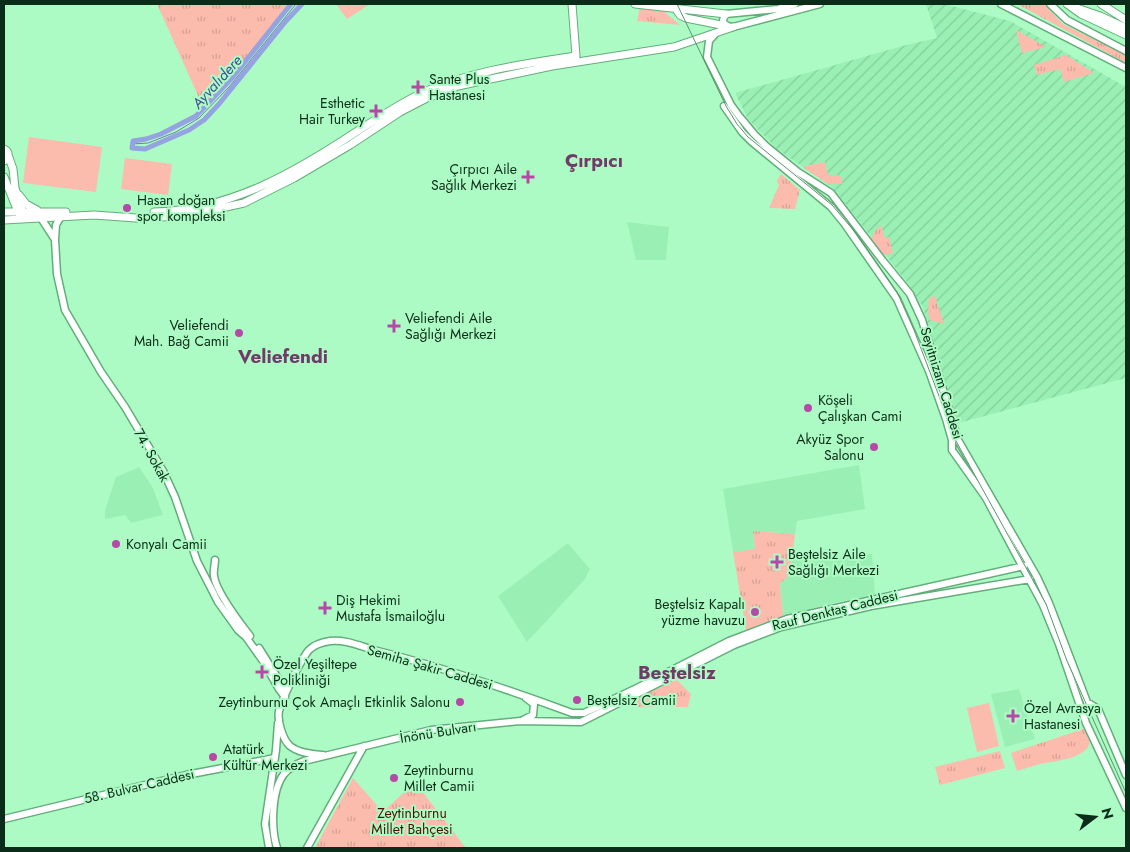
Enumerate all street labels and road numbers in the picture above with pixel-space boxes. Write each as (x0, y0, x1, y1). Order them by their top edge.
street label: Seyitnizam Caddesi (915, 325, 969, 441)
street label: 74. Sokak (129, 425, 175, 486)
street label: Rauf Denktaş Caddesi (770, 585, 900, 635)
street label: Semiha Şakir Caddesi (365, 640, 495, 694)
street label: İnönü Bulvarı (398, 716, 478, 748)
street label: 58. Bulvar Caddesi (82, 764, 196, 808)

